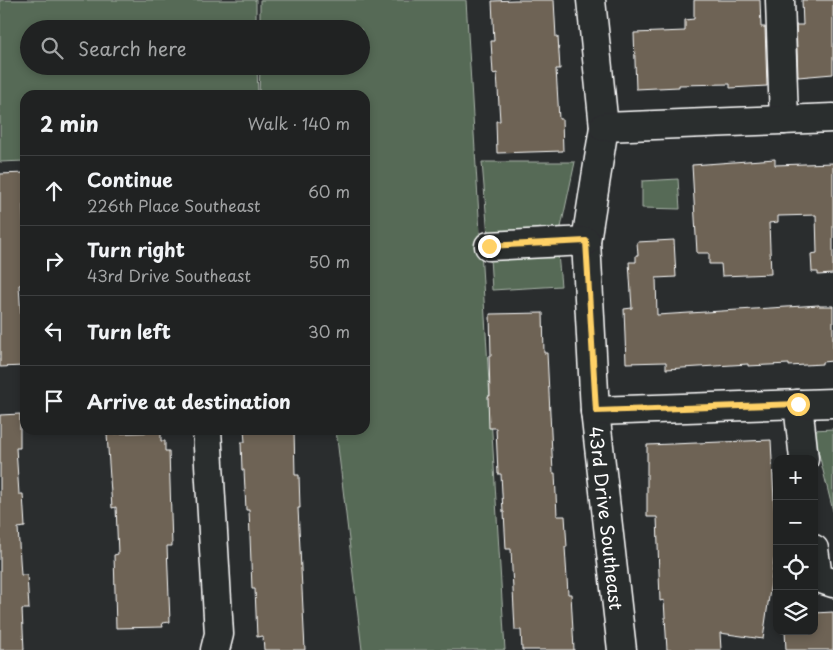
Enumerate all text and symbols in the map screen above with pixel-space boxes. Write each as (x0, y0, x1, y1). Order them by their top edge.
search box (20, 20, 370, 75)
icon: search (38, 34, 66, 62)
text: Search here (78, 34, 187, 62)
text: 2 min (40, 107, 99, 139)
text: Walk · 140 m (248, 111, 350, 135)
text: Continue (87, 165, 173, 193)
icon: ahead (40, 177, 68, 205)
text: 60 m (308, 179, 350, 203)
text: 226th Place Southeast (87, 193, 260, 217)
text: Turn right (87, 235, 185, 263)
route end (478, 235, 501, 258)
icon: right (40, 247, 68, 275)
text: 50 m (309, 249, 350, 273)
text: 43rd Drive Southeast (87, 263, 251, 287)
icon: left (40, 317, 68, 345)
text: Turn left (87, 317, 171, 345)
text: 30 m (308, 319, 350, 343)
icon: arrive (40, 387, 68, 415)
text: Arrive at destination (87, 387, 291, 415)
route start (787, 393, 810, 416)
street label: 43rd Drive Southeast (583, 425, 631, 611)
map controls (773, 455, 818, 635)
button: + (773, 455, 818, 500)
button: − (773, 500, 818, 545)
button: locate (773, 545, 818, 590)
button: layers (773, 590, 818, 635)

